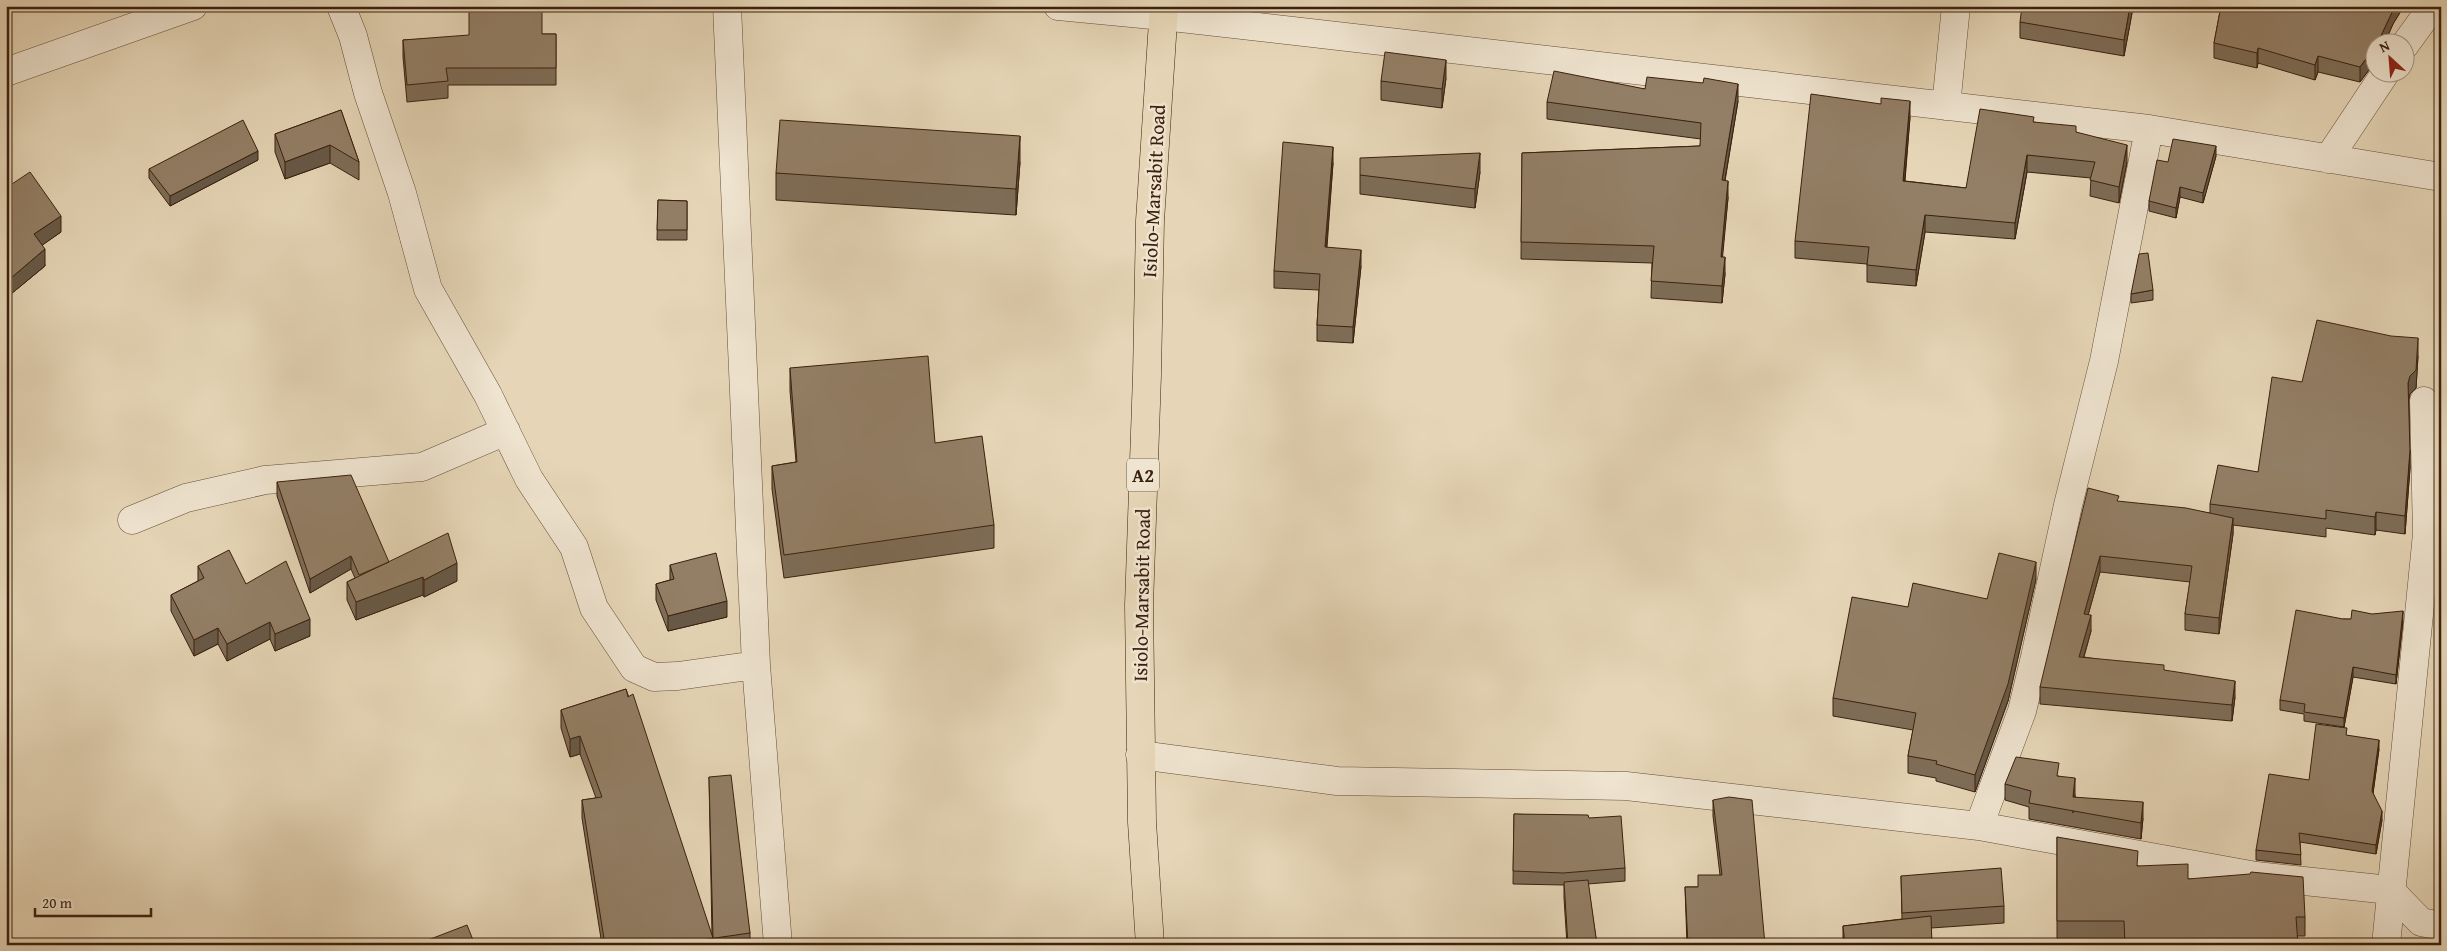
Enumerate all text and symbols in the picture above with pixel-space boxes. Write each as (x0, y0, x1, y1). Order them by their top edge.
north arrow (2364, 32, 2414, 82)
text: N (2376, 35, 2393, 57)
street label: Isiolo-Marsabit Road (1134, 103, 1172, 278)
road number: A2 (1127, 458, 1159, 492)
street label: Isiolo-Marsabit Road (1125, 508, 1157, 682)
scale bar (35, 886, 151, 918)
text: 20 m (42, 892, 73, 913)

